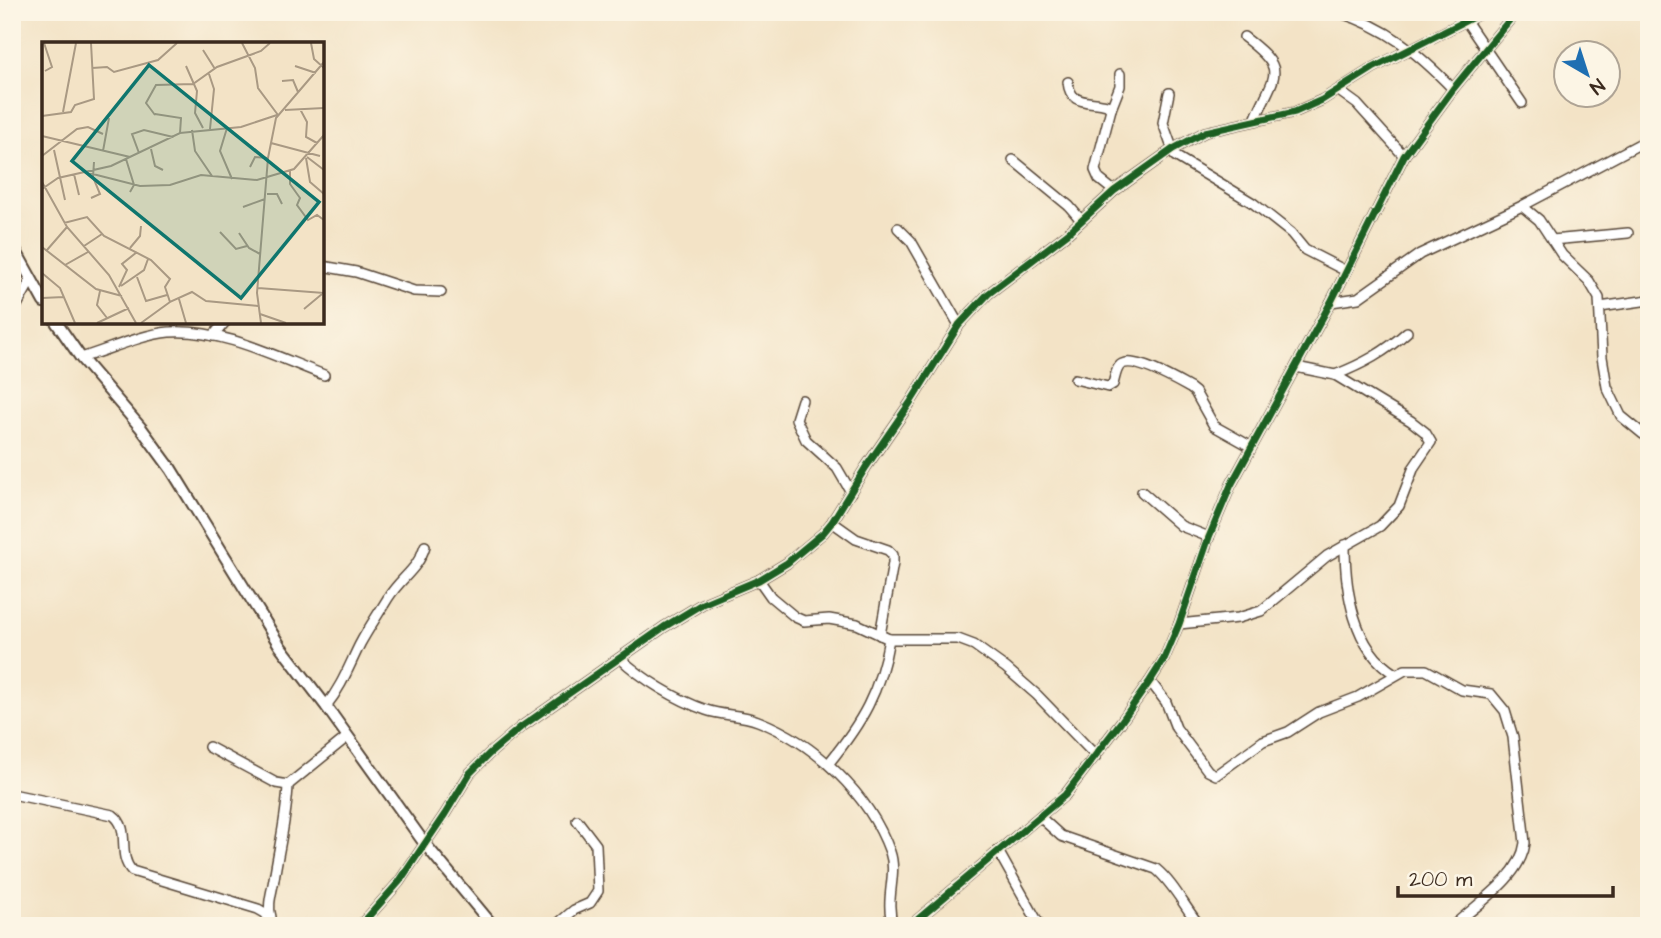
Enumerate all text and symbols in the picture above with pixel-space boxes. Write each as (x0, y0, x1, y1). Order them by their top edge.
north arrow (1552, 38, 1622, 108)
inset map (42, 42, 324, 324)
text: N (1584, 72, 1610, 100)
scale bar (1398, 854, 1614, 898)
text: 200 m (1409, 865, 1473, 894)

